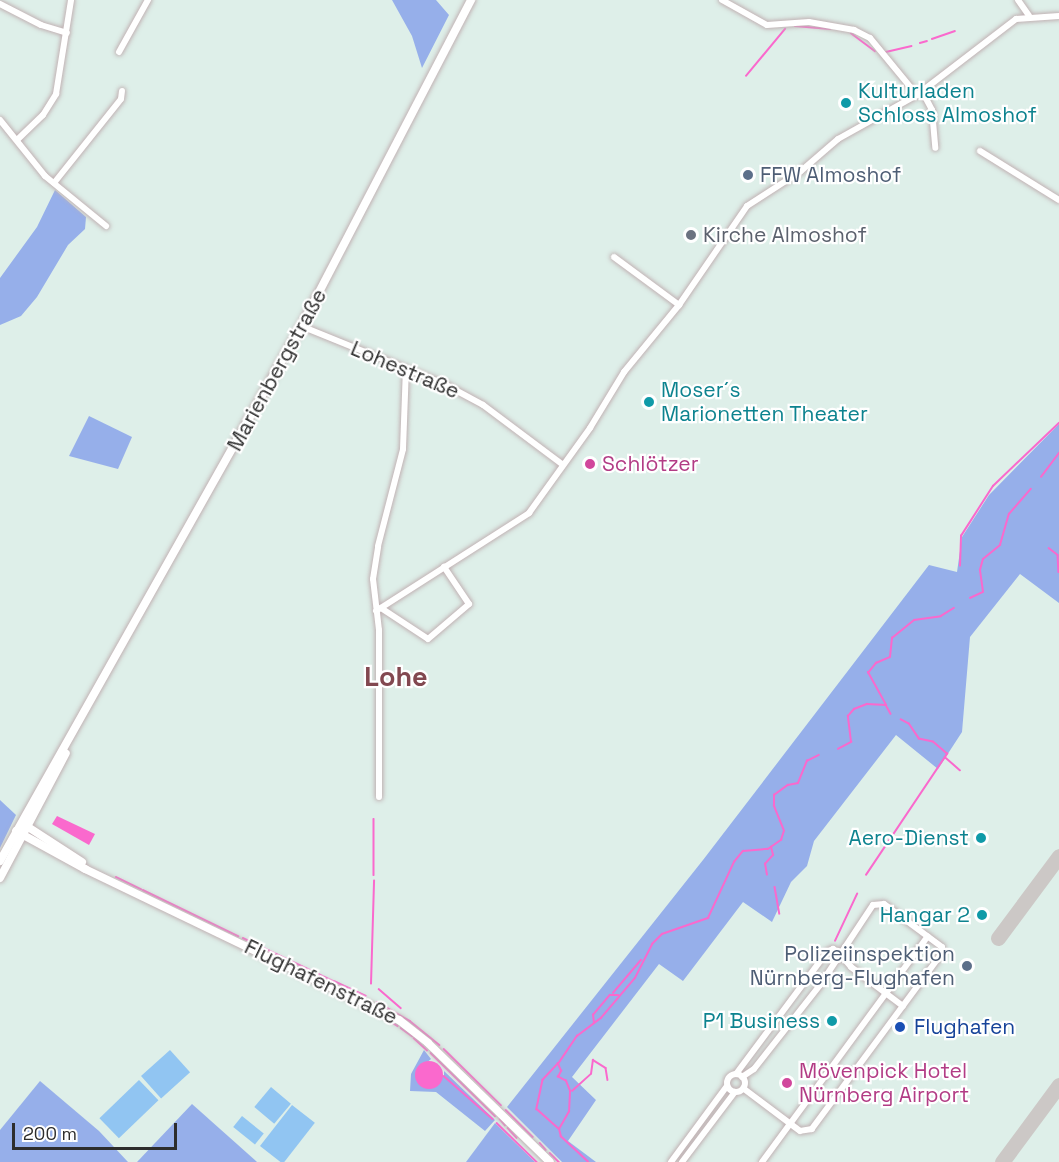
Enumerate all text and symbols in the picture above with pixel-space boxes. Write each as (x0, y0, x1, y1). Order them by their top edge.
place label: Kulturladen Schloss Almoshof (858, 78, 1037, 128)
marker: Kulturladen Schloss Almoshof (839, 96, 853, 110)
place label: FFW Almoshof (760, 162, 902, 188)
marker: FFW Almoshof (741, 168, 755, 182)
place label: Kirche Almoshof (703, 222, 867, 248)
marker: Kirche Almoshof (684, 228, 698, 242)
street label: Marienbergstraße (222, 285, 332, 455)
street label: Lohestraße (347, 336, 463, 404)
place label: Moser´s Marionetten Theater (661, 377, 868, 427)
marker: Moser´s Marionetten Theater (642, 395, 656, 409)
place label: Schlötzer (602, 451, 699, 477)
marker: Schlötzer (583, 457, 597, 471)
district label: Lohe (364, 661, 428, 693)
place label: Aero-Dienst (848, 825, 969, 851)
marker: Aero-Dienst (974, 831, 988, 845)
place label: Hangar 2 (880, 902, 970, 928)
marker: Hangar 2 (975, 908, 989, 922)
street label: Flughafenstraße (240, 934, 402, 1030)
place label: Polizeiinspektion Nürnberg-Flughafen (750, 941, 955, 991)
marker: Polizeiinspektion Nürnberg-Flughafen (960, 959, 974, 973)
place label: P1 Business (703, 1008, 820, 1034)
marker: P1 Business (825, 1014, 839, 1028)
place label: Flughafen (914, 1014, 1015, 1040)
marker: Flughafen (891, 1018, 909, 1036)
place label: Mövenpick Hotel Nürnberg Airport (799, 1058, 969, 1108)
marker: Mövenpick Hotel Nürnberg Airport (780, 1076, 794, 1090)
scale bar (15, 1111, 180, 1149)
text: 200 m (23, 1122, 77, 1145)

